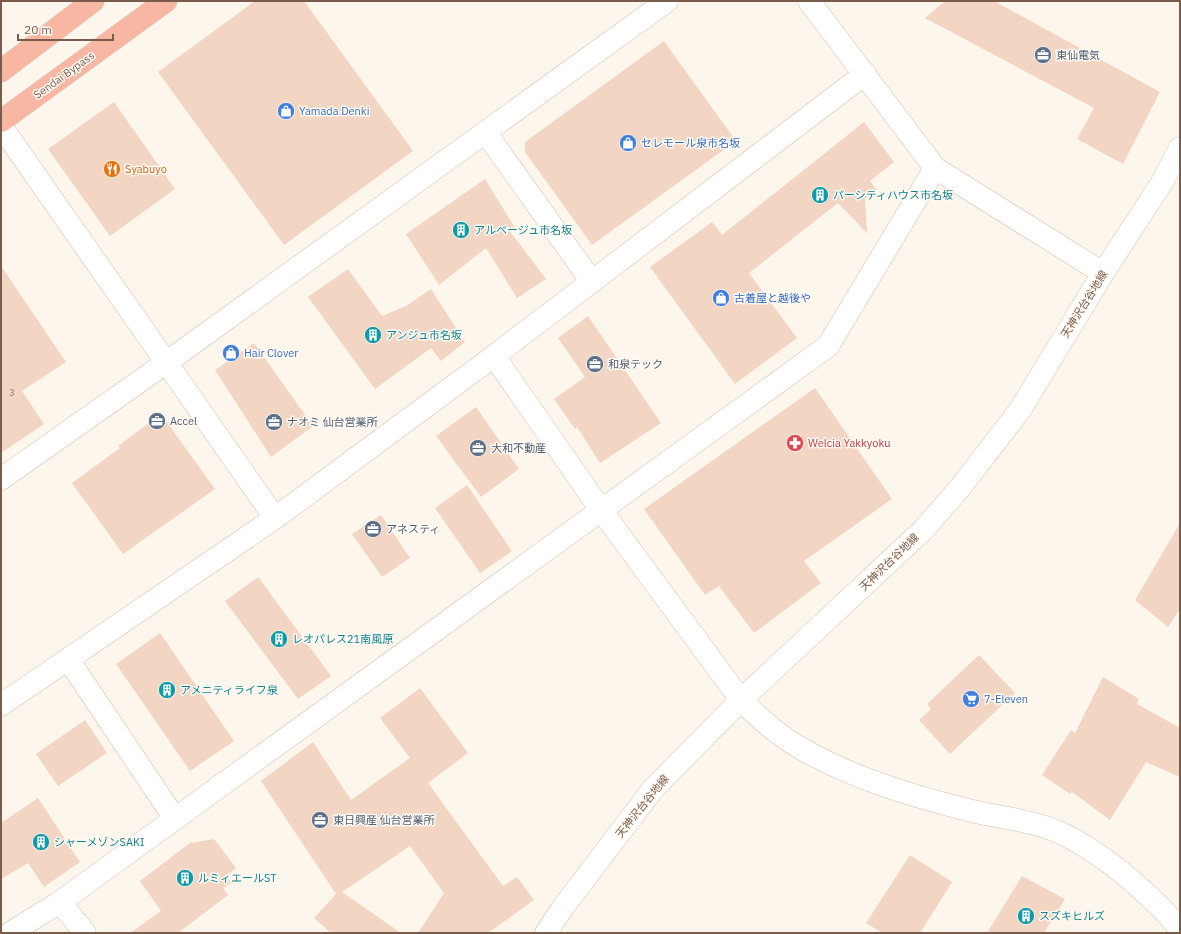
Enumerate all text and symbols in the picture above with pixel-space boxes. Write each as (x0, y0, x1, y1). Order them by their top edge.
scale bar (18, 16, 113, 42)
text: 20 m (24, 22, 52, 37)
office icon: 東仙電気 (1033, 45, 1053, 65)
street label: Sendai Bypass (31, 48, 97, 102)
place label: 東仙電気 (1056, 48, 1100, 62)
shop icon: Yamada Denki (276, 101, 296, 121)
place label: Yamada Denki (299, 104, 369, 118)
shop icon: セレモール泉市名坂 (618, 133, 638, 153)
place label: セレモール泉市名坂 (641, 136, 740, 150)
restaurant icon: Syabuyo (102, 159, 122, 179)
place label: Syabuyo (125, 162, 167, 176)
building icon: パーシティハウス市名坂 (810, 185, 830, 205)
place label: パーシティハウス市名坂 (833, 188, 953, 202)
building icon: アルページュ市名坂 (451, 220, 471, 240)
place label: アルページュ市名坂 (474, 223, 572, 237)
street label: 天神沢台谷地線 (1058, 268, 1110, 340)
shop icon: 古着屋と越後や (711, 288, 731, 308)
place label: 古着屋と越後や (734, 291, 811, 305)
building icon: アンジュ市名坂 (363, 325, 383, 345)
place label: アンジュ市名坂 (386, 328, 462, 342)
shop icon: Hair Clover (221, 343, 241, 363)
place label: Hair Clover (244, 346, 298, 360)
office icon: 和泉テック (585, 354, 605, 374)
place label: 和泉テック (608, 357, 663, 371)
house number: 3 (9, 387, 15, 398)
office icon: Accel (147, 411, 167, 431)
office icon: ナオミ 仙台営業所 (264, 412, 284, 432)
place label: Accel (170, 414, 197, 428)
place label: ナオミ 仙台営業所 (287, 415, 379, 429)
pharmacy icon: Welcia Yakkyoku (785, 433, 805, 453)
place label: Welcia Yakkyoku (808, 436, 890, 450)
office icon: 大和不動産 (468, 438, 488, 458)
place label: 大和不動産 (491, 441, 546, 455)
office icon: アネスティ (363, 519, 383, 539)
place label: アネスティ (386, 522, 440, 536)
street label: 天神沢台谷地線 (856, 530, 922, 594)
building icon: レオパレス21南風原 (269, 629, 289, 649)
place label: レオパレス21南風原 (292, 632, 393, 646)
building icon: アメニティライフ泉 (157, 680, 177, 700)
place label: アメニティライフ泉 (180, 683, 279, 697)
supermarket icon: 7-Eleven (961, 689, 981, 709)
place label: 7-Eleven (984, 692, 1028, 706)
street label: 天神沢台谷地線 (612, 772, 672, 840)
office icon: 東日興産 仙台営業所 (310, 810, 330, 830)
place label: 東日興産 仙台営業所 (333, 813, 436, 827)
building icon: シャーメゾンSAKI (31, 832, 51, 852)
place label: シャーメゾンSAKI (54, 835, 144, 849)
building icon: ルミィエールST (175, 868, 195, 888)
place label: ルミィエールST (198, 871, 277, 885)
building icon: スズキヒルズ (1016, 906, 1036, 926)
place label: スズキヒルズ (1039, 909, 1105, 923)

